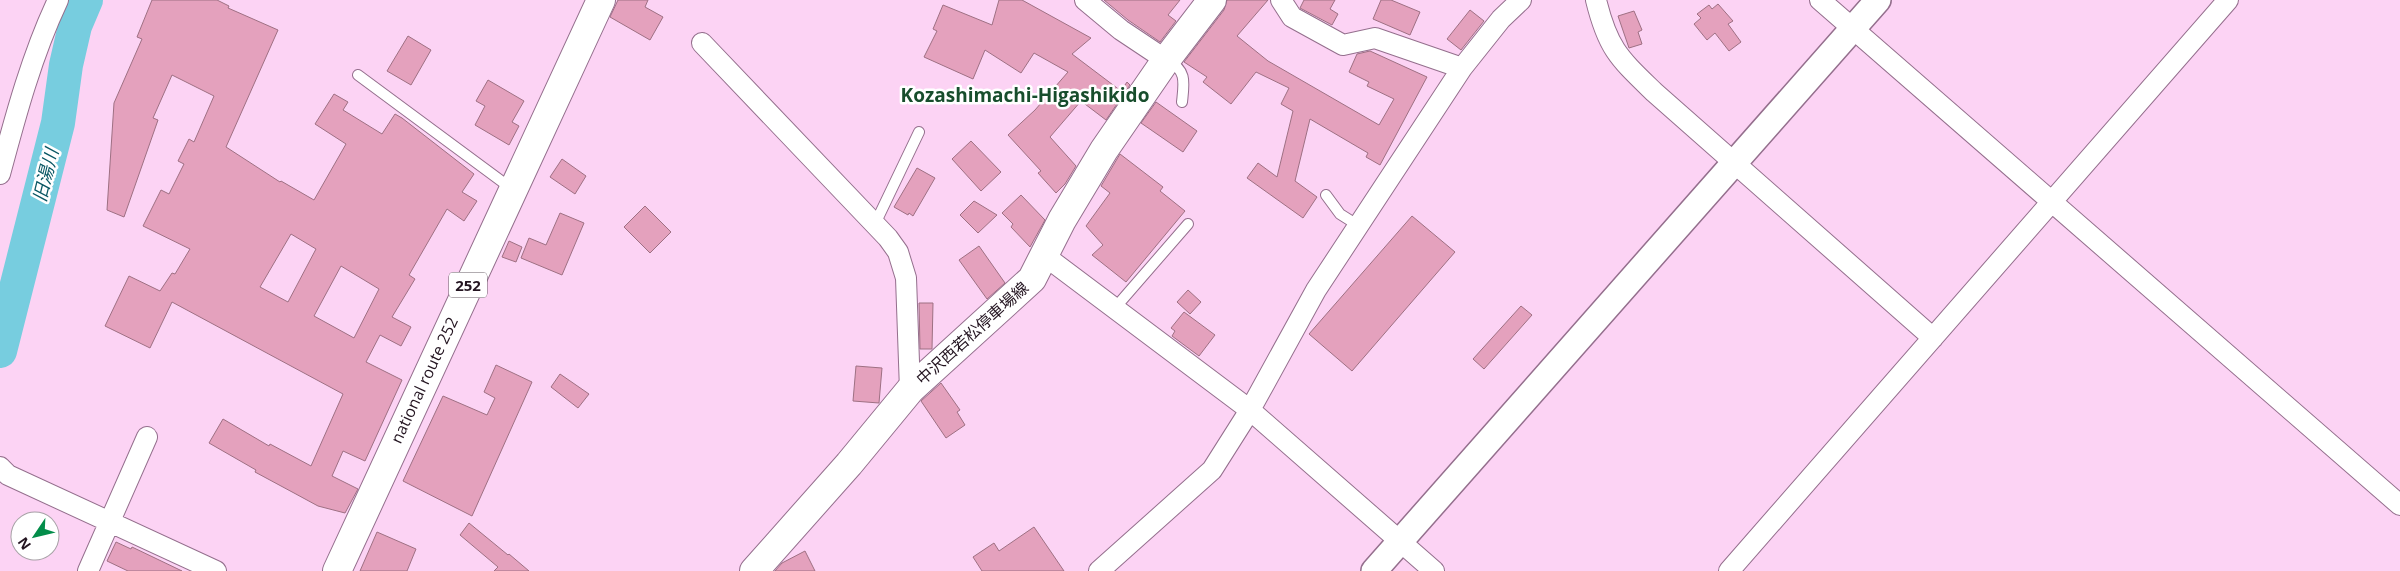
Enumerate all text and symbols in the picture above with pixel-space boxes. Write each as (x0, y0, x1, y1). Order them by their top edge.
district label: Kozashimachi-Higashikido (901, 82, 1149, 108)
water label: 旧湯川 (27, 144, 64, 204)
road number: 252 (449, 272, 487, 298)
street label: 中沢西若松停車場線 (911, 277, 1033, 389)
street label: national route 252 (385, 313, 463, 447)
north arrow (10, 511, 60, 561)
text: N (13, 534, 35, 554)

